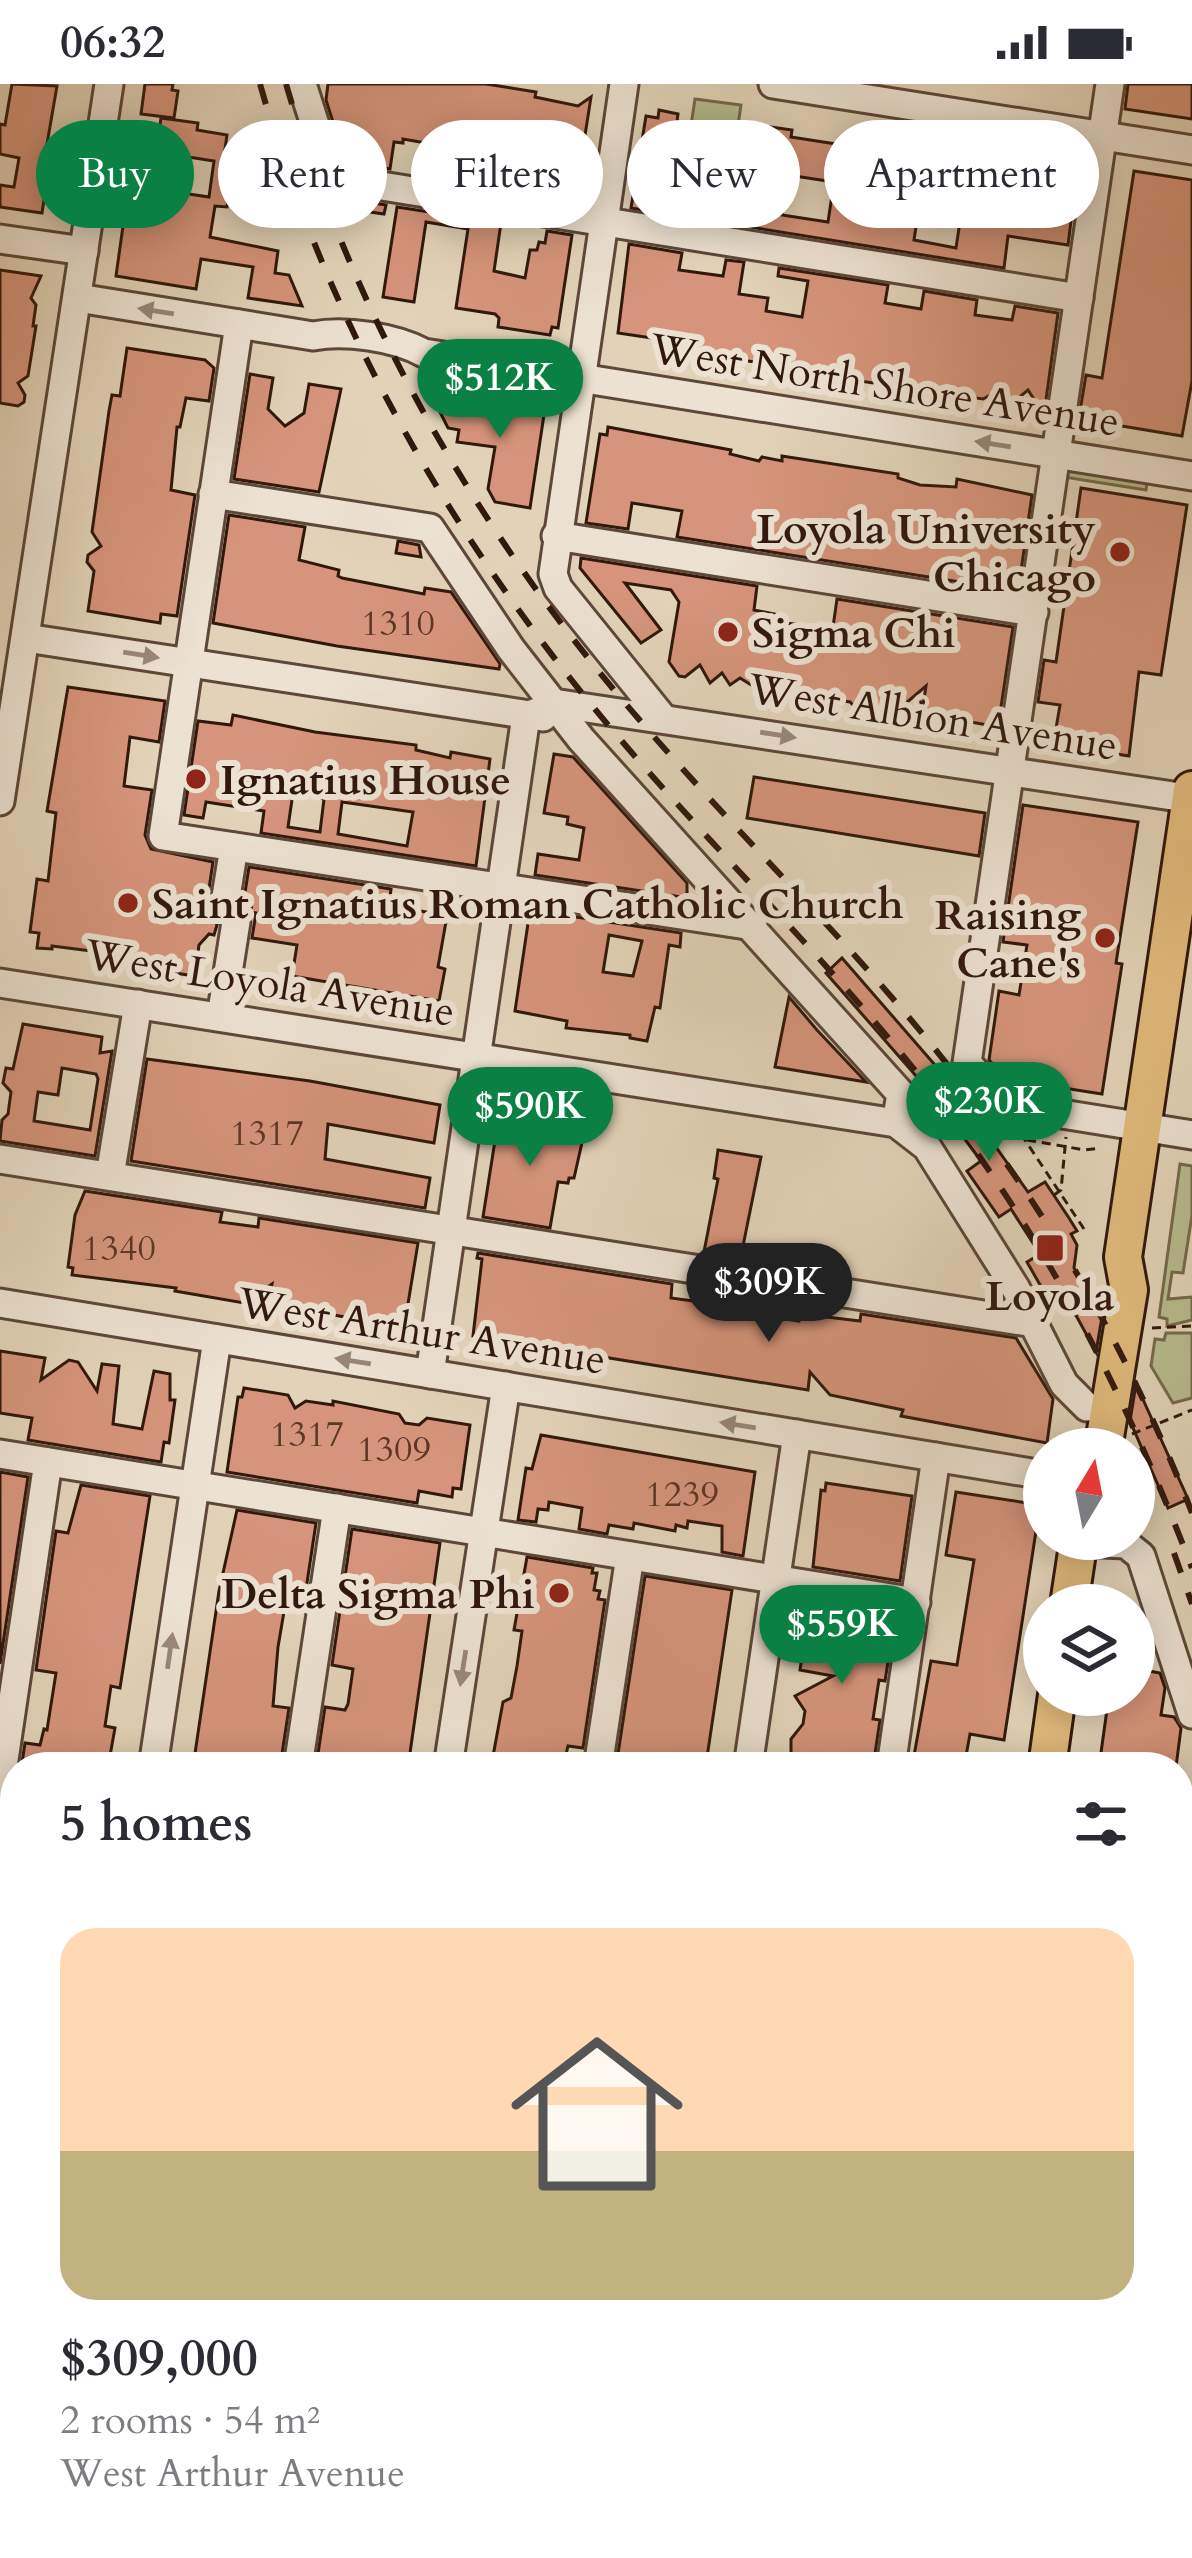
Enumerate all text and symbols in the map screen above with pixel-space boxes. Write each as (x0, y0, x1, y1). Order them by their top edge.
text: 06:32 (60, 12, 165, 73)
chip: Buy (36, 120, 194, 228)
chip: Rent (218, 120, 387, 228)
chip: Filters (411, 120, 603, 228)
chip: New (627, 120, 800, 228)
chip: Apartment (824, 120, 1099, 228)
one-way arrow (136, 301, 174, 319)
street label: West North Shore Avenue (645, 320, 1123, 451)
pin: $512K (416, 339, 584, 441)
text: $512K (444, 351, 556, 404)
one-way arrow (974, 435, 1012, 453)
place label: Loyola University Chicago (756, 501, 1096, 606)
marker: Loyola University Chicago (1107, 539, 1133, 565)
house number: 1310 (361, 599, 435, 648)
place label: Sigma Chi (752, 605, 956, 662)
marker: Sigma Chi (715, 619, 741, 645)
one-way arrow (123, 646, 161, 665)
street label: West Albion Avenue (743, 660, 1121, 775)
one-way arrow (760, 726, 797, 745)
place label: Ignatius House (220, 752, 511, 809)
marker: Ignatius House (183, 766, 209, 792)
place label: Saint Ignatius Roman Catholic Church (152, 876, 904, 933)
place label: Raising Cane's (935, 887, 1081, 992)
marker: Saint Ignatius Roman Catholic Church (115, 890, 141, 916)
marker: Raising Cane's (1092, 925, 1118, 951)
street label: West Loyola Avenue (80, 926, 459, 1041)
pin: $230K (905, 1062, 1073, 1164)
pin: $590K (446, 1067, 614, 1169)
text: $230K (933, 1074, 1045, 1127)
text: $590K (474, 1079, 586, 1132)
house number: 1317 (230, 1109, 304, 1158)
house number: 1340 (82, 1224, 156, 1273)
marker: Loyola (1034, 1232, 1066, 1264)
pin: $309K (685, 1243, 853, 1345)
text: $309K (713, 1255, 825, 1308)
place label: Loyola (985, 1268, 1115, 1325)
street label: West Arthur Avenue (233, 1274, 610, 1389)
one-way arrow (334, 1352, 371, 1371)
house number: 1317 (270, 1410, 344, 1459)
one-way arrow (719, 1415, 756, 1434)
house number: 1309 (357, 1425, 431, 1474)
north arrow (1023, 1428, 1155, 1560)
map controls (1023, 1428, 1155, 1716)
house number: 1239 (645, 1470, 719, 1519)
place label: Delta Sigma Phi (221, 1566, 535, 1623)
marker: Delta Sigma Phi (546, 1580, 572, 1606)
button: layers (1023, 1584, 1155, 1716)
pin: $559K (758, 1585, 926, 1687)
text: $559K (786, 1597, 898, 1650)
one-way arrow (161, 1632, 180, 1670)
one-way arrow (453, 1650, 472, 1687)
text: 5 homes (60, 1789, 252, 1859)
icon: filters (1068, 1791, 1134, 1857)
icon: home (489, 2006, 705, 2222)
text: $309,000 (60, 2324, 258, 2394)
text: 2 rooms · 54 m² (60, 2394, 320, 2447)
text: West Arthur Avenue (60, 2447, 405, 2500)

